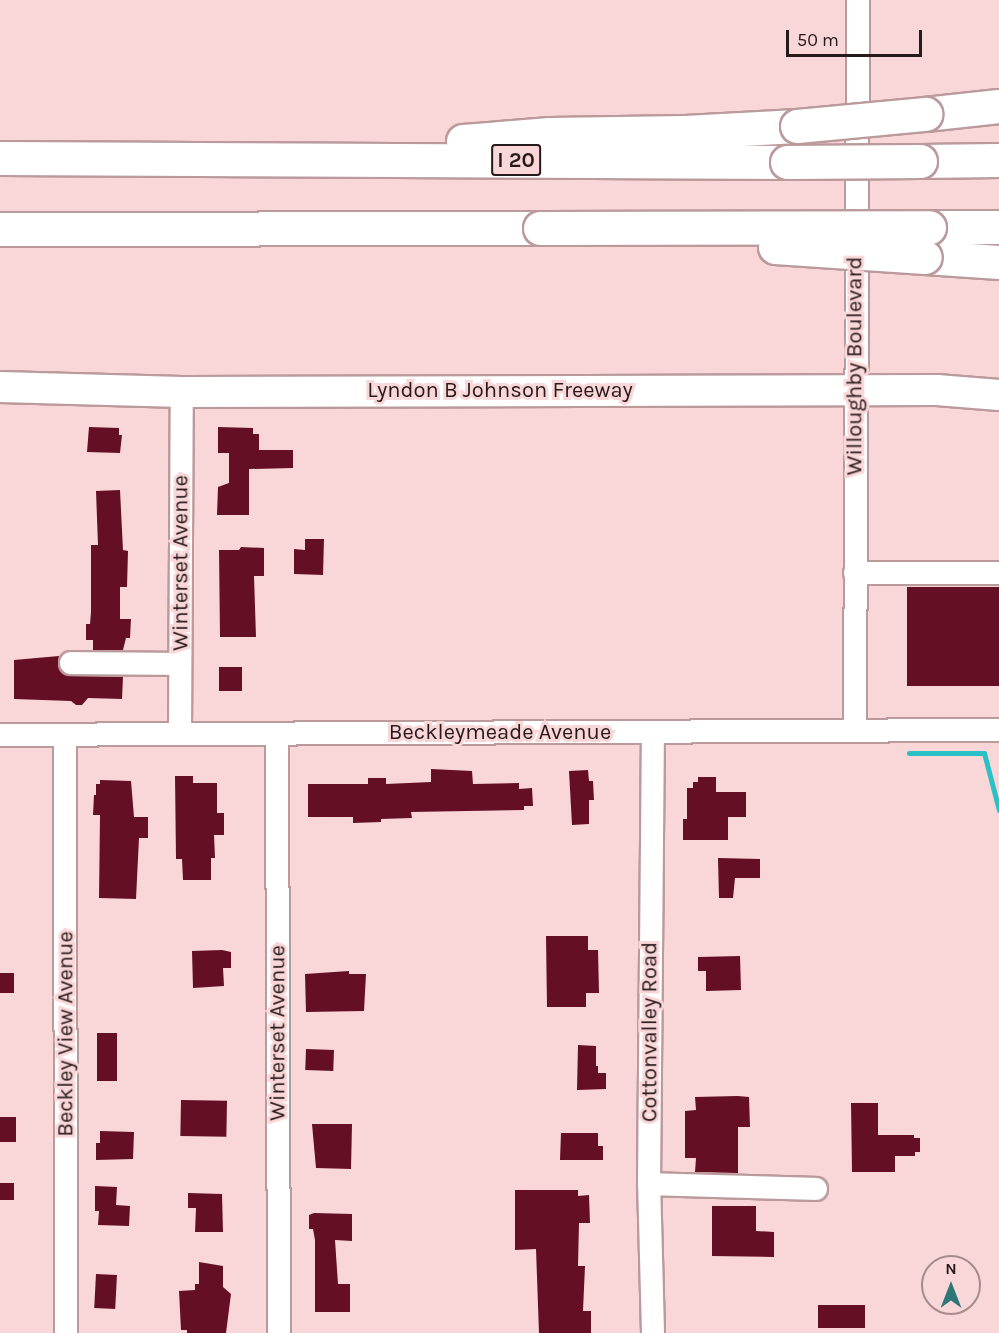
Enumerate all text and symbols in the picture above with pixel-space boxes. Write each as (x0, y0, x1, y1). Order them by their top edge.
scale bar (789, 18, 926, 56)
text: 50 m (797, 29, 839, 51)
road number: I 20 (490, 142, 542, 178)
street label: Willoughby Boulevard (842, 257, 868, 475)
street label: Lyndon B Johnson Freeway (367, 378, 633, 404)
street label: Winterset Avenue (168, 475, 194, 651)
street label: Beckleymeade Avenue (389, 720, 611, 746)
street label: Beckley View Avenue (53, 931, 79, 1137)
street label: Cottonvalley Road (637, 942, 663, 1122)
street label: Winterset Avenue (265, 945, 291, 1121)
north arrow (921, 1255, 981, 1315)
text: N (945, 1259, 957, 1278)

